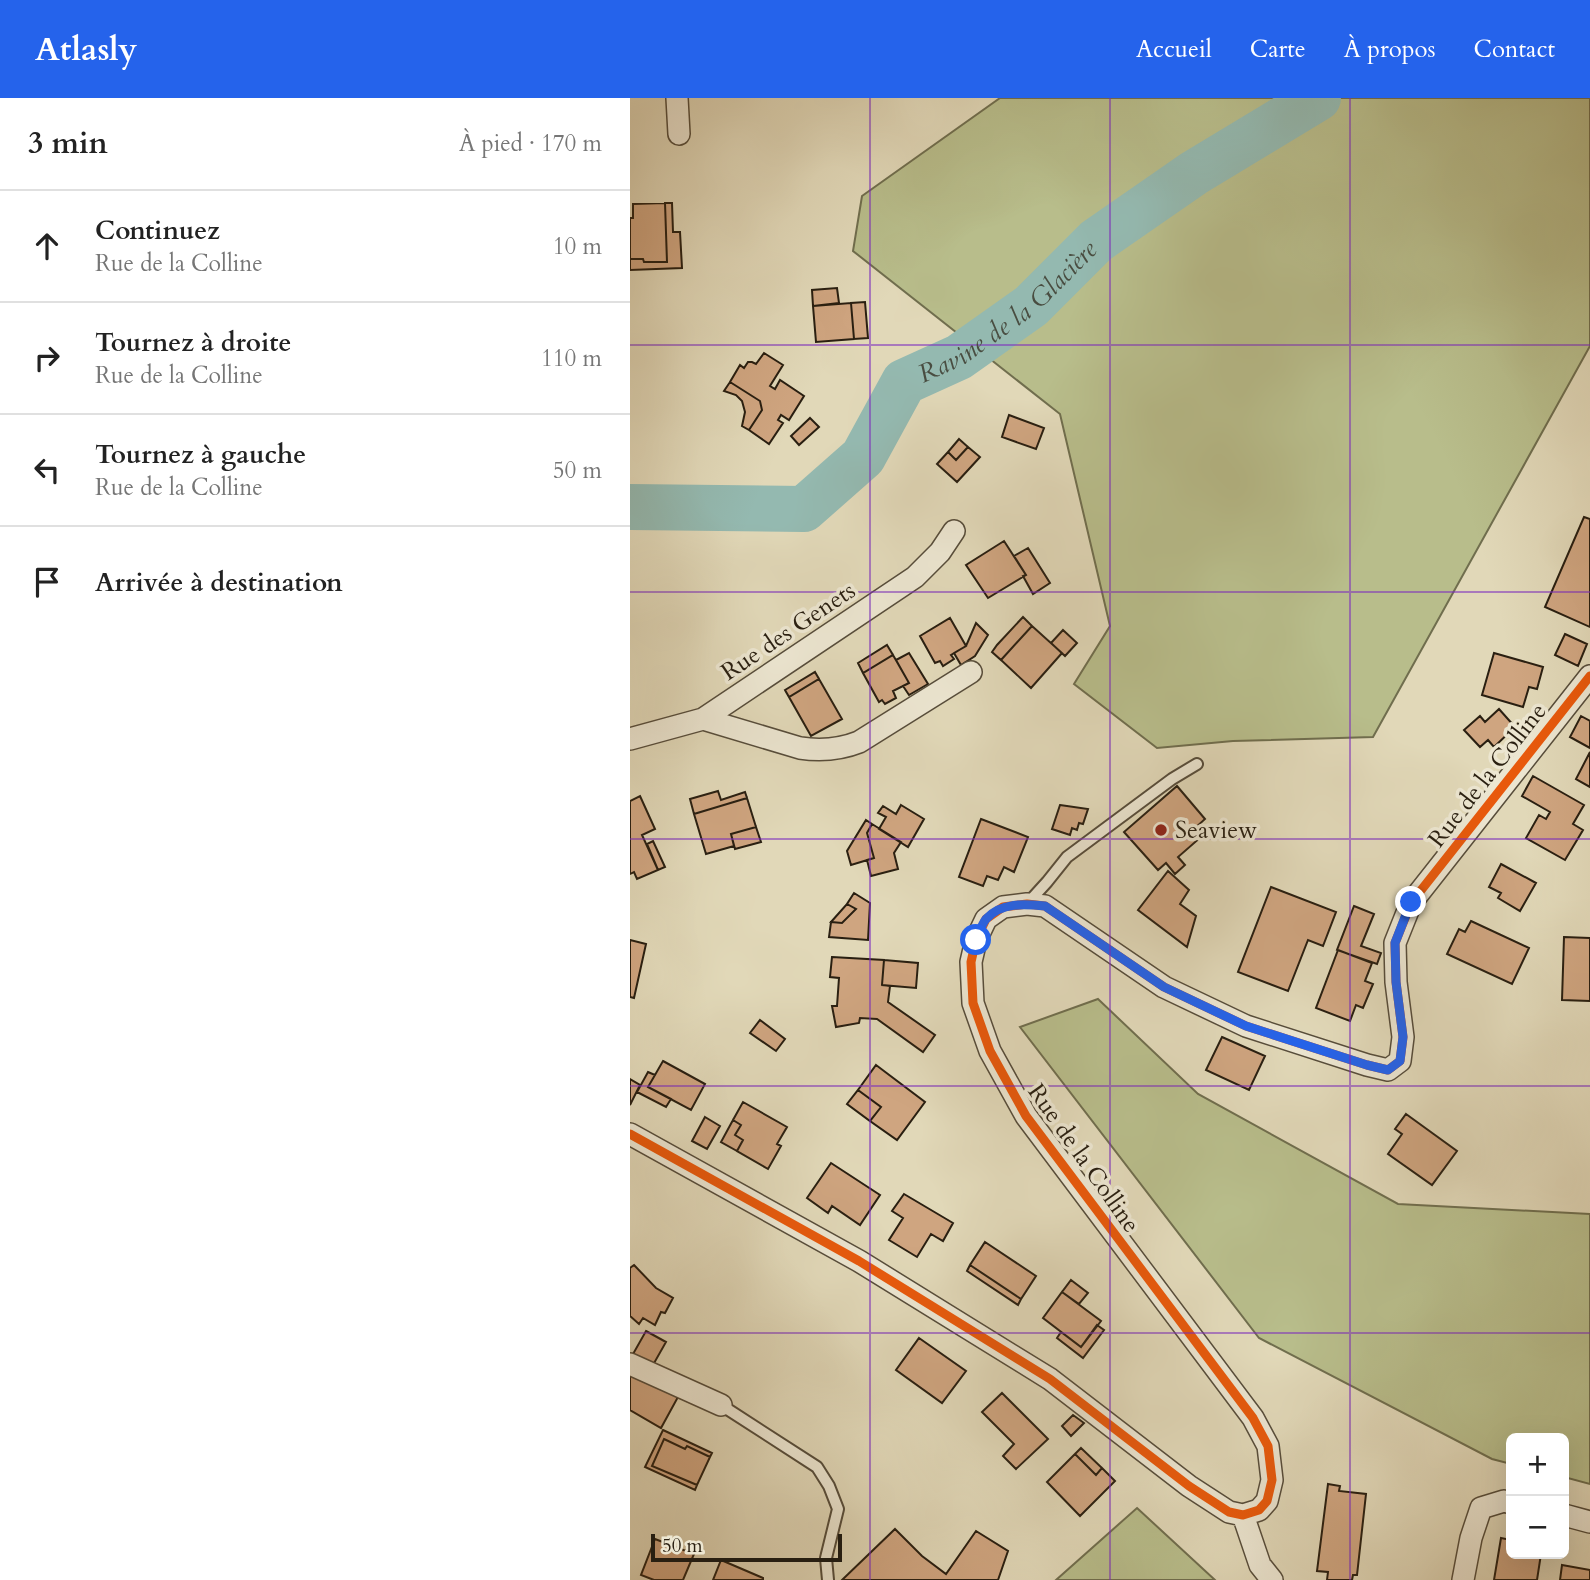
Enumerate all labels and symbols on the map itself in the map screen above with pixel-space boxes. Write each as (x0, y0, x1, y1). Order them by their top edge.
water label: Ravine de la Glacière (912, 232, 1106, 391)
street label: Rue des Genets (715, 574, 862, 689)
street label: Rue de la Colline (1421, 696, 1554, 854)
place label: Seaview (1175, 814, 1257, 847)
marker: Seaview (1153, 822, 1169, 838)
route end (1395, 886, 1426, 917)
route start (960, 924, 991, 955)
street label: Rue de la Colline (1020, 1077, 1147, 1239)
scale bar (651, 1531, 842, 1563)

